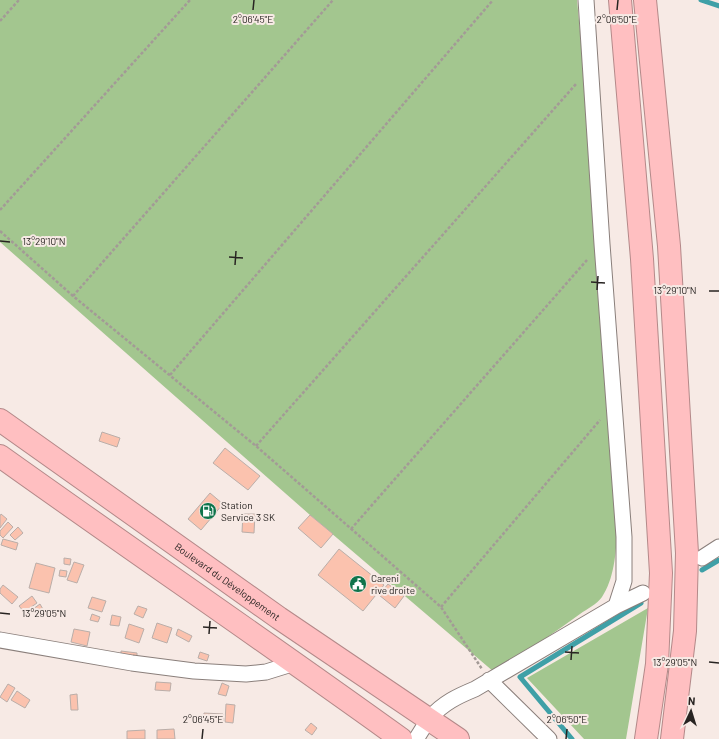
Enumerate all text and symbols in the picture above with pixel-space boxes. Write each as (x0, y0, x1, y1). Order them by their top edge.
text: 2°06'45"E (233, 13, 273, 25)
text: 2°06'50"E (597, 13, 637, 25)
text: 13°29'10"N (23, 235, 65, 247)
text: 13°29'10"N (654, 284, 696, 296)
place label: Station Service 3 SK (221, 499, 275, 523)
fuel station icon: Station Service 3 SK (198, 501, 218, 521)
street label: Boulevard du Développement (173, 540, 283, 623)
place label: Careni rive droite (371, 572, 415, 596)
public building icon: Careni rive droite (348, 574, 368, 594)
text: 13°29'05"N (22, 607, 66, 619)
text: 13°29'05"N (653, 656, 697, 668)
north arrow (671, 691, 711, 731)
text: N (688, 694, 696, 707)
text: 2°06'45"E (183, 713, 223, 725)
text: 2°06'50"E (547, 713, 587, 725)

